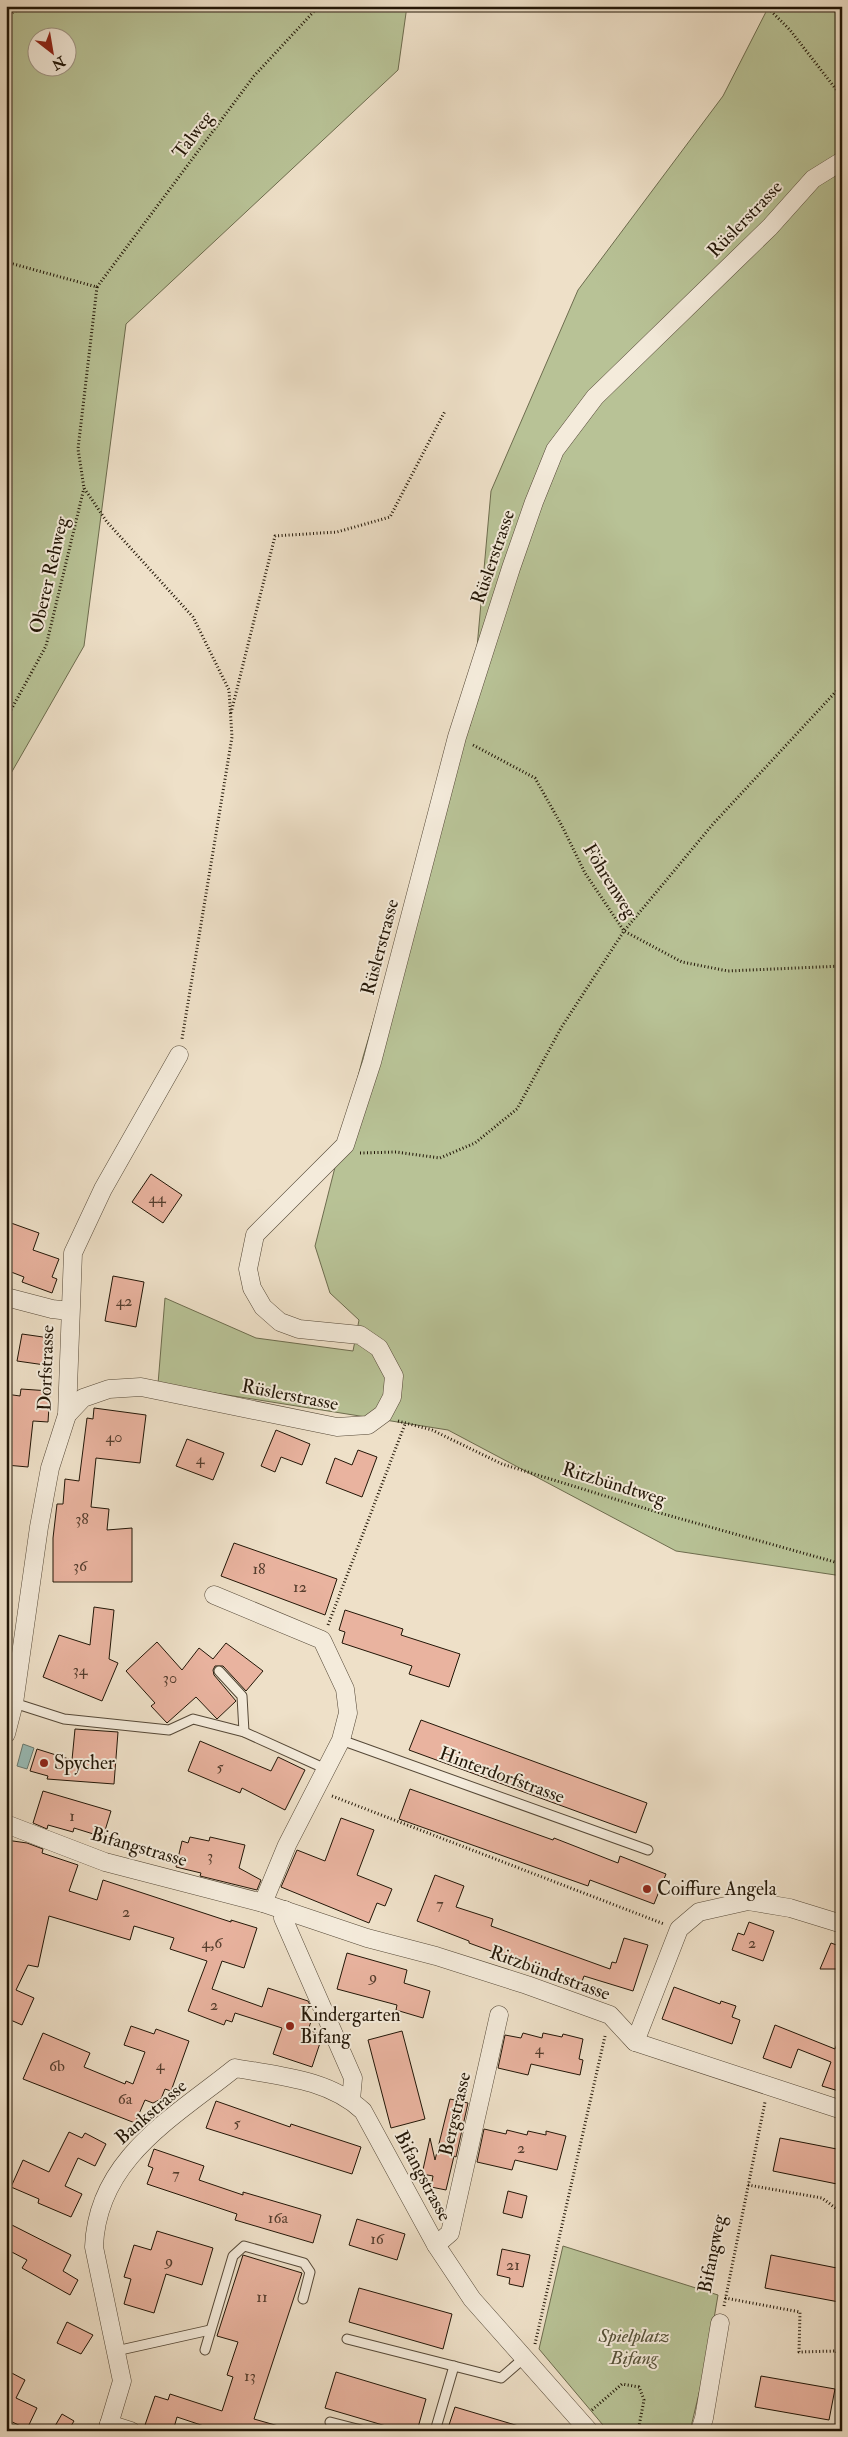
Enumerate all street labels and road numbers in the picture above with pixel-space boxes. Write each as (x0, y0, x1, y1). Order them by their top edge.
street label: Talweg (167, 106, 219, 164)
street label: Rüslerstrasse (702, 175, 788, 263)
street label: Rüslerstrasse (466, 507, 520, 607)
street label: Oberer Rehweg (24, 514, 74, 636)
street label: Föhrenweg (578, 839, 643, 923)
street label: Rüslerstrasse (356, 896, 404, 997)
street label: Dorfstrasse (32, 1324, 60, 1412)
street label: Rüslerstrasse (240, 1374, 340, 1416)
street label: Ritzbündtweg (559, 1457, 669, 1511)
street label: Hinterdorfstrasse (436, 1741, 568, 1809)
street label: Bifangstrasse (88, 1822, 190, 1872)
street label: Ritzbündtstrasse (486, 1940, 614, 2006)
street label: Bergstrasse (434, 2070, 476, 2158)
street label: Bankstrasse (110, 2074, 192, 2150)
street label: Bifangstrasse (389, 2127, 457, 2225)
street label: Bifangweg (693, 2212, 731, 2295)

